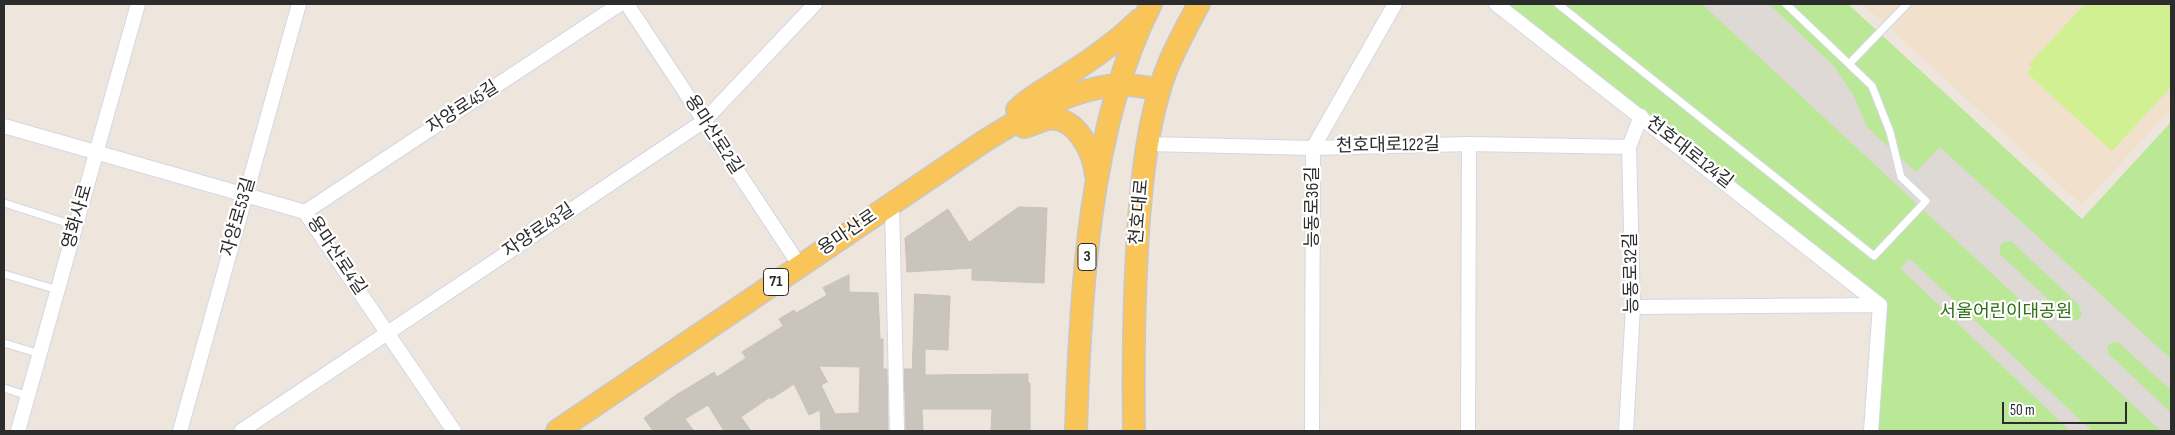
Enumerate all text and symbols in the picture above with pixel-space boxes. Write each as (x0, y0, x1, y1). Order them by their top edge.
street label: 자양로45길 (423, 77, 503, 139)
street label: 용마산로2길 (679, 91, 747, 179)
street label: 천호대로124길 (1641, 112, 1737, 194)
street label: 천호대로122길 (1336, 134, 1440, 158)
street label: 능동로36길 (1302, 166, 1324, 248)
street label: 자양로53길 (217, 175, 261, 259)
street label: 천호대로 (1126, 178, 1154, 246)
street label: 영화사로 (58, 182, 98, 252)
street label: 자양로43길 (499, 199, 579, 263)
street label: 용마산로 (815, 206, 881, 260)
street label: 용마산로4길 (302, 213, 370, 299)
street label: 능동로32길 (1620, 232, 1644, 314)
road number: 3 (1078, 243, 1096, 270)
road number: 71 (764, 268, 788, 296)
park label: 서울어린이대공원 (1940, 301, 2072, 323)
scale bar (2005, 392, 2130, 424)
text: 50 m (2010, 401, 2035, 420)

